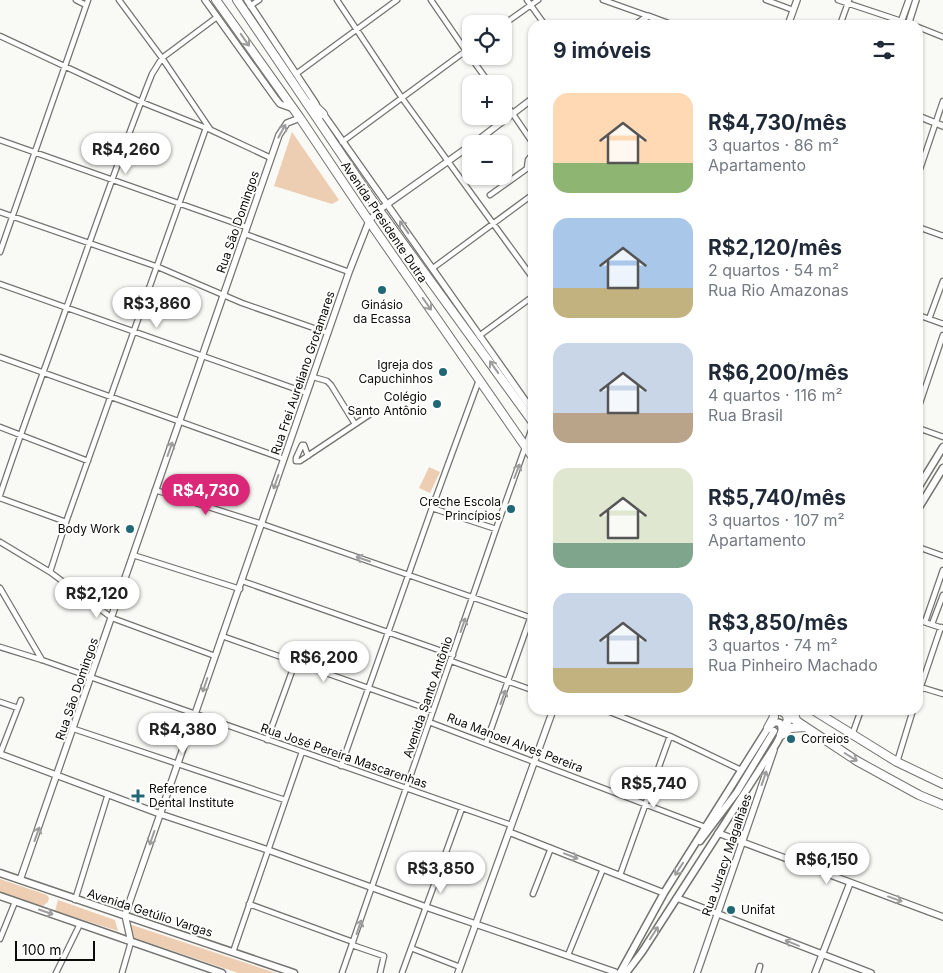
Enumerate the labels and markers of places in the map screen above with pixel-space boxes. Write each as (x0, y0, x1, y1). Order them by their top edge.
pin: R$4,260 (80, 132, 172, 175)
marker: Ginásio da Ecassa (376, 284, 388, 296)
pin: R$3,860 (111, 286, 203, 329)
place label: Ginásio da Ecassa (353, 297, 411, 326)
place label: Igreja dos Capuchinhos (358, 357, 433, 386)
marker: Igreja dos Capuchinhos (437, 366, 449, 378)
place label: Colégio Santo Antônio (348, 389, 427, 418)
marker: Colégio Santo Antônio (431, 398, 443, 410)
pin: R$4,730 (160, 474, 252, 516)
place label: Creche Escola Princípios (419, 494, 501, 523)
marker: Creche Escola Princípios (505, 503, 517, 515)
place label: Body Work (58, 521, 120, 536)
marker: Body Work (124, 523, 136, 535)
pin: R$2,120 (51, 576, 143, 619)
pin: R$6,200 (278, 640, 370, 683)
pin: R$4,380 (137, 712, 229, 755)
place label: Correios (801, 731, 849, 746)
marker: Correios (785, 733, 797, 745)
pin: R$5,740 (608, 766, 700, 809)
place label: Reference Dental Institute (149, 781, 234, 810)
marker: Reference Dental Institute (131, 789, 145, 803)
pin: R$6,150 (781, 842, 873, 885)
pin: R$3,850 (395, 852, 487, 894)
place label: Unifat (741, 902, 775, 917)
marker: Unifat (725, 904, 737, 916)

